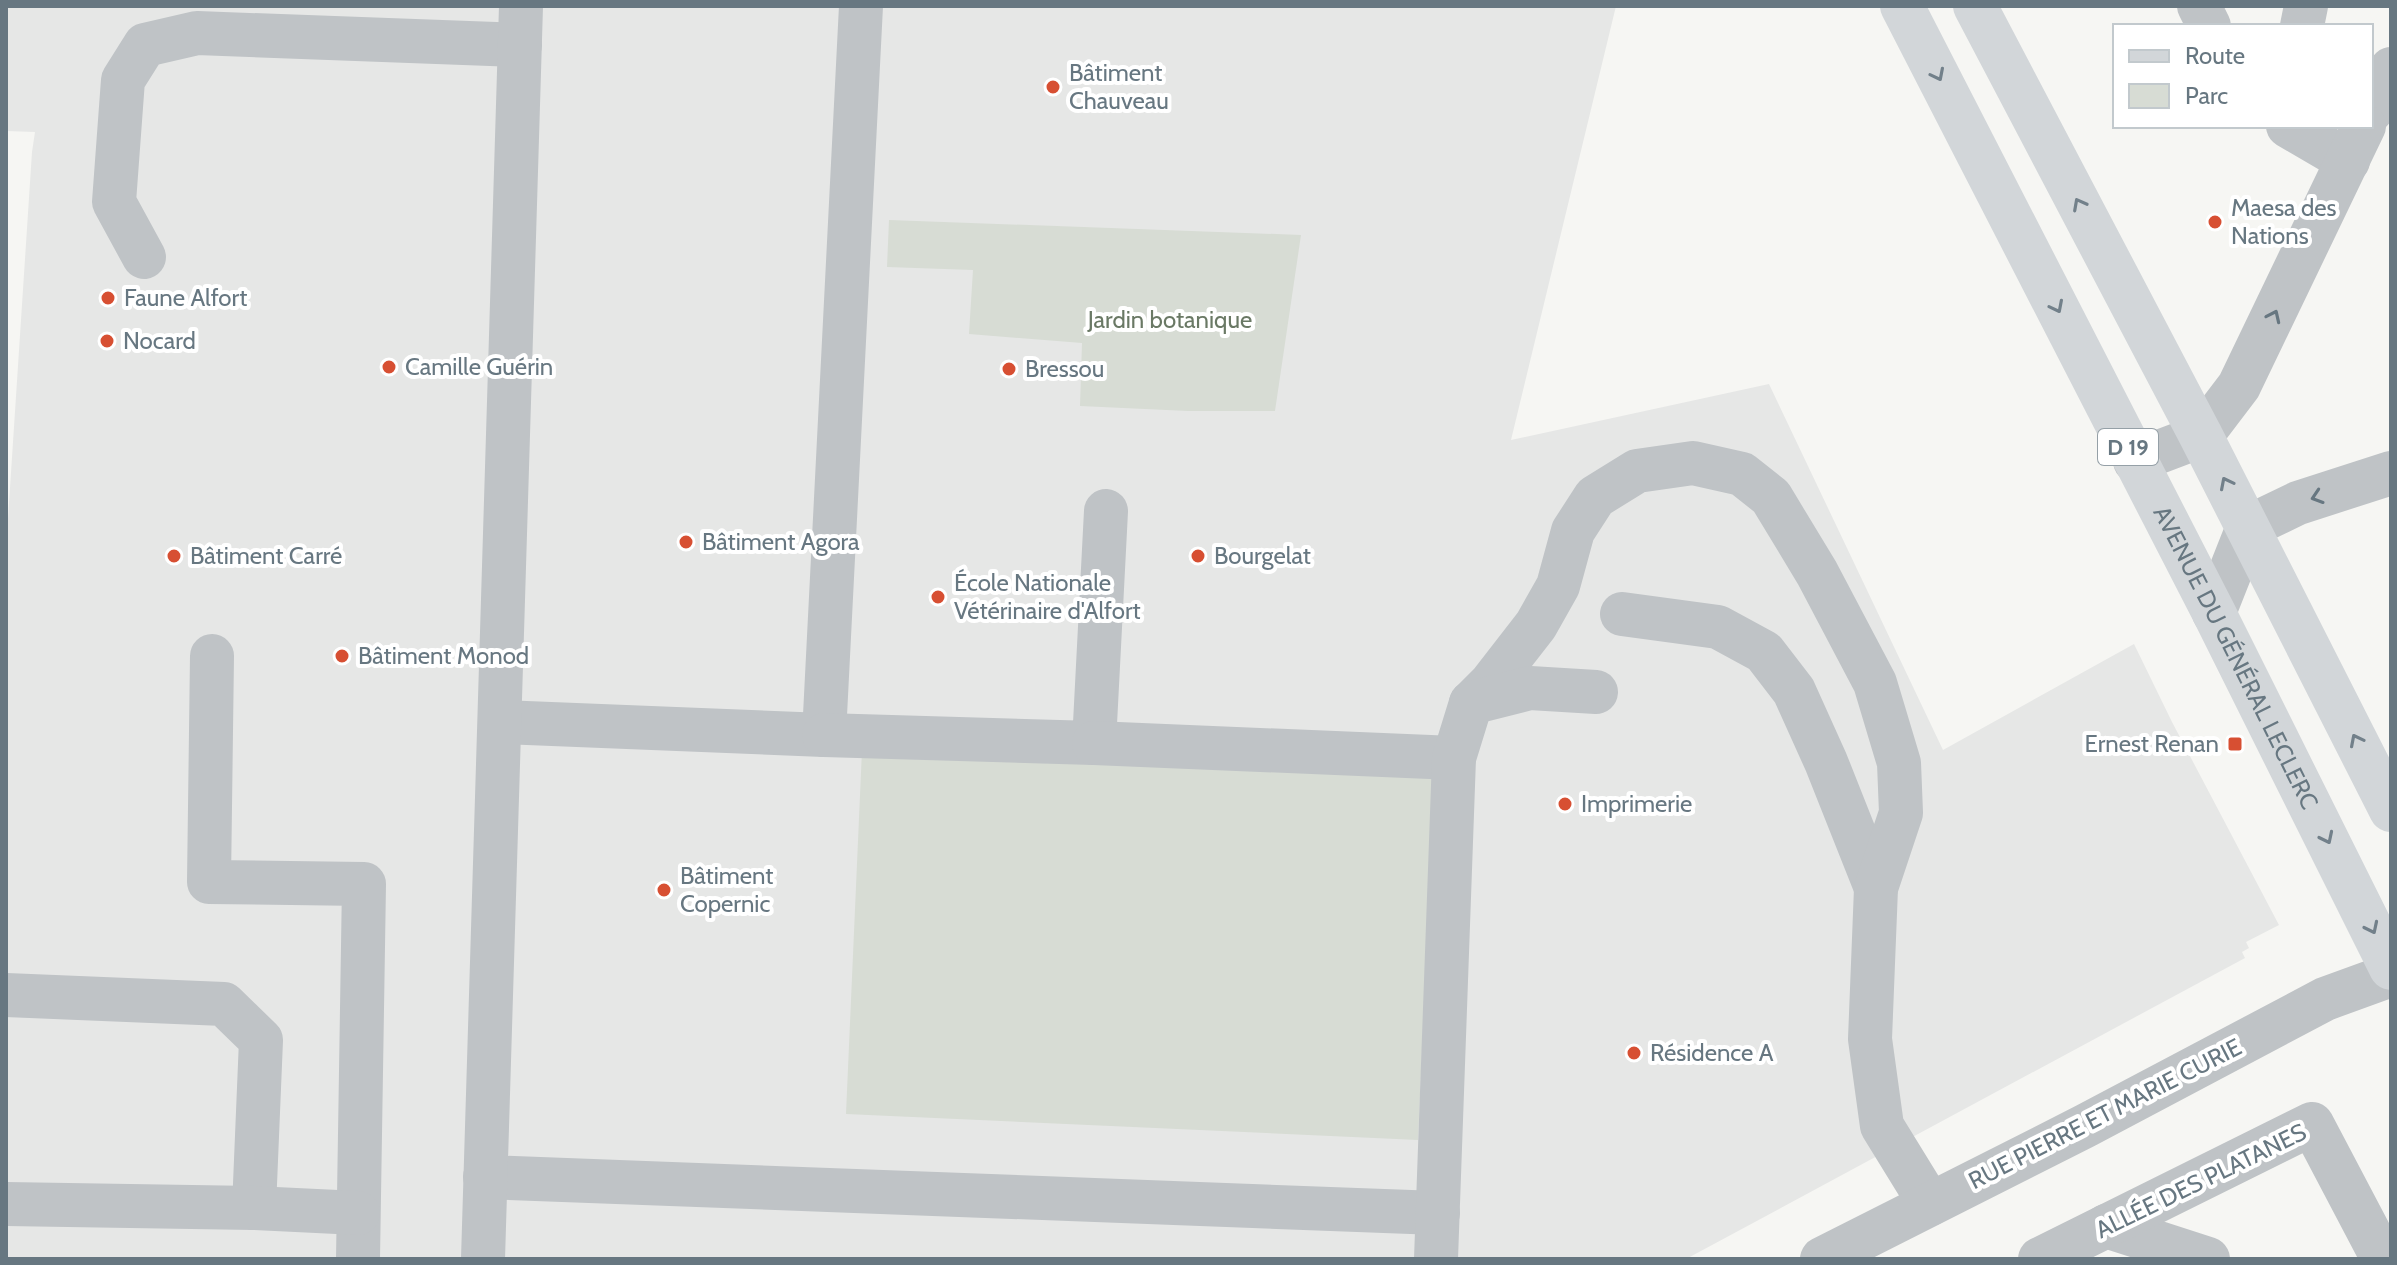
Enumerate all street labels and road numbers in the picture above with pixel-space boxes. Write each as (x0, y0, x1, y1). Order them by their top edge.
road number: D 19 (2098, 429, 2158, 465)
street label: AVENUE DU GÉNÉRAL LECLERC (2147, 501, 2324, 814)
street label: RUE PIERRE ET MARIE CURIE (1963, 1032, 2246, 1195)
street label: ALLÉE DES PLATANES (2091, 1117, 2311, 1244)

